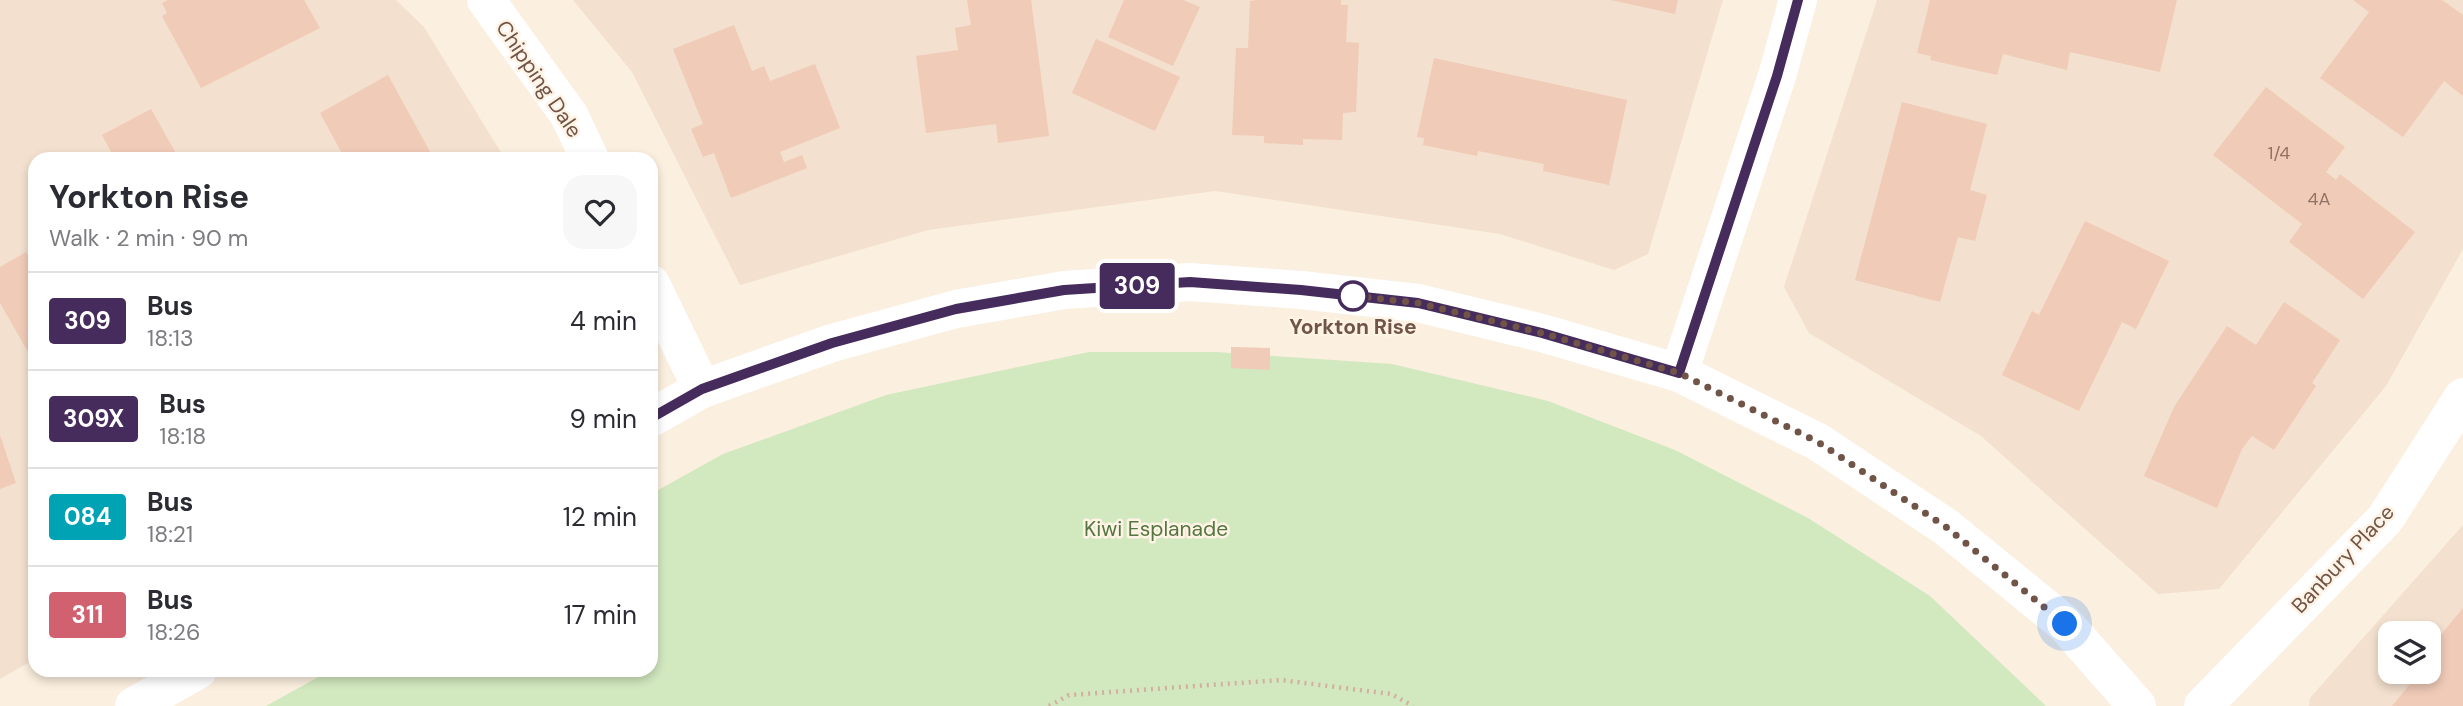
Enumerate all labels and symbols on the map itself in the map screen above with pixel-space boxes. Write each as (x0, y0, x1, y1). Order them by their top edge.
street label: Chipping Dale (490, 15, 588, 143)
house number: 1/4 (2268, 141, 2290, 165)
house number: 4A (2308, 187, 2330, 211)
line badge: 309 (1097, 263, 1177, 309)
marker: Yorkton Rise (1338, 281, 1368, 311)
place label: Yorkton Rise (1289, 313, 1417, 341)
street label: Banbury Place (2286, 499, 2401, 619)
park label: Kiwi Esplanade (1084, 515, 1228, 543)
your location (2047, 606, 2082, 641)

